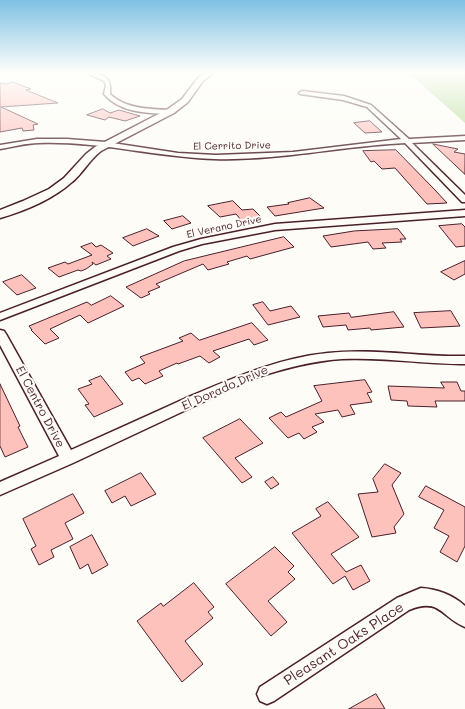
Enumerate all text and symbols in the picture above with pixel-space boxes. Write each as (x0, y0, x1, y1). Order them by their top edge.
street label: El Cerrito Drive (193, 139, 271, 153)
street label: El Verano Drive (185, 213, 263, 241)
street label: El Dorado Drive (180, 363, 270, 413)
street label: El Centro Drive (12, 364, 68, 450)
street label: Pleasant Oaks Place (281, 599, 407, 689)

